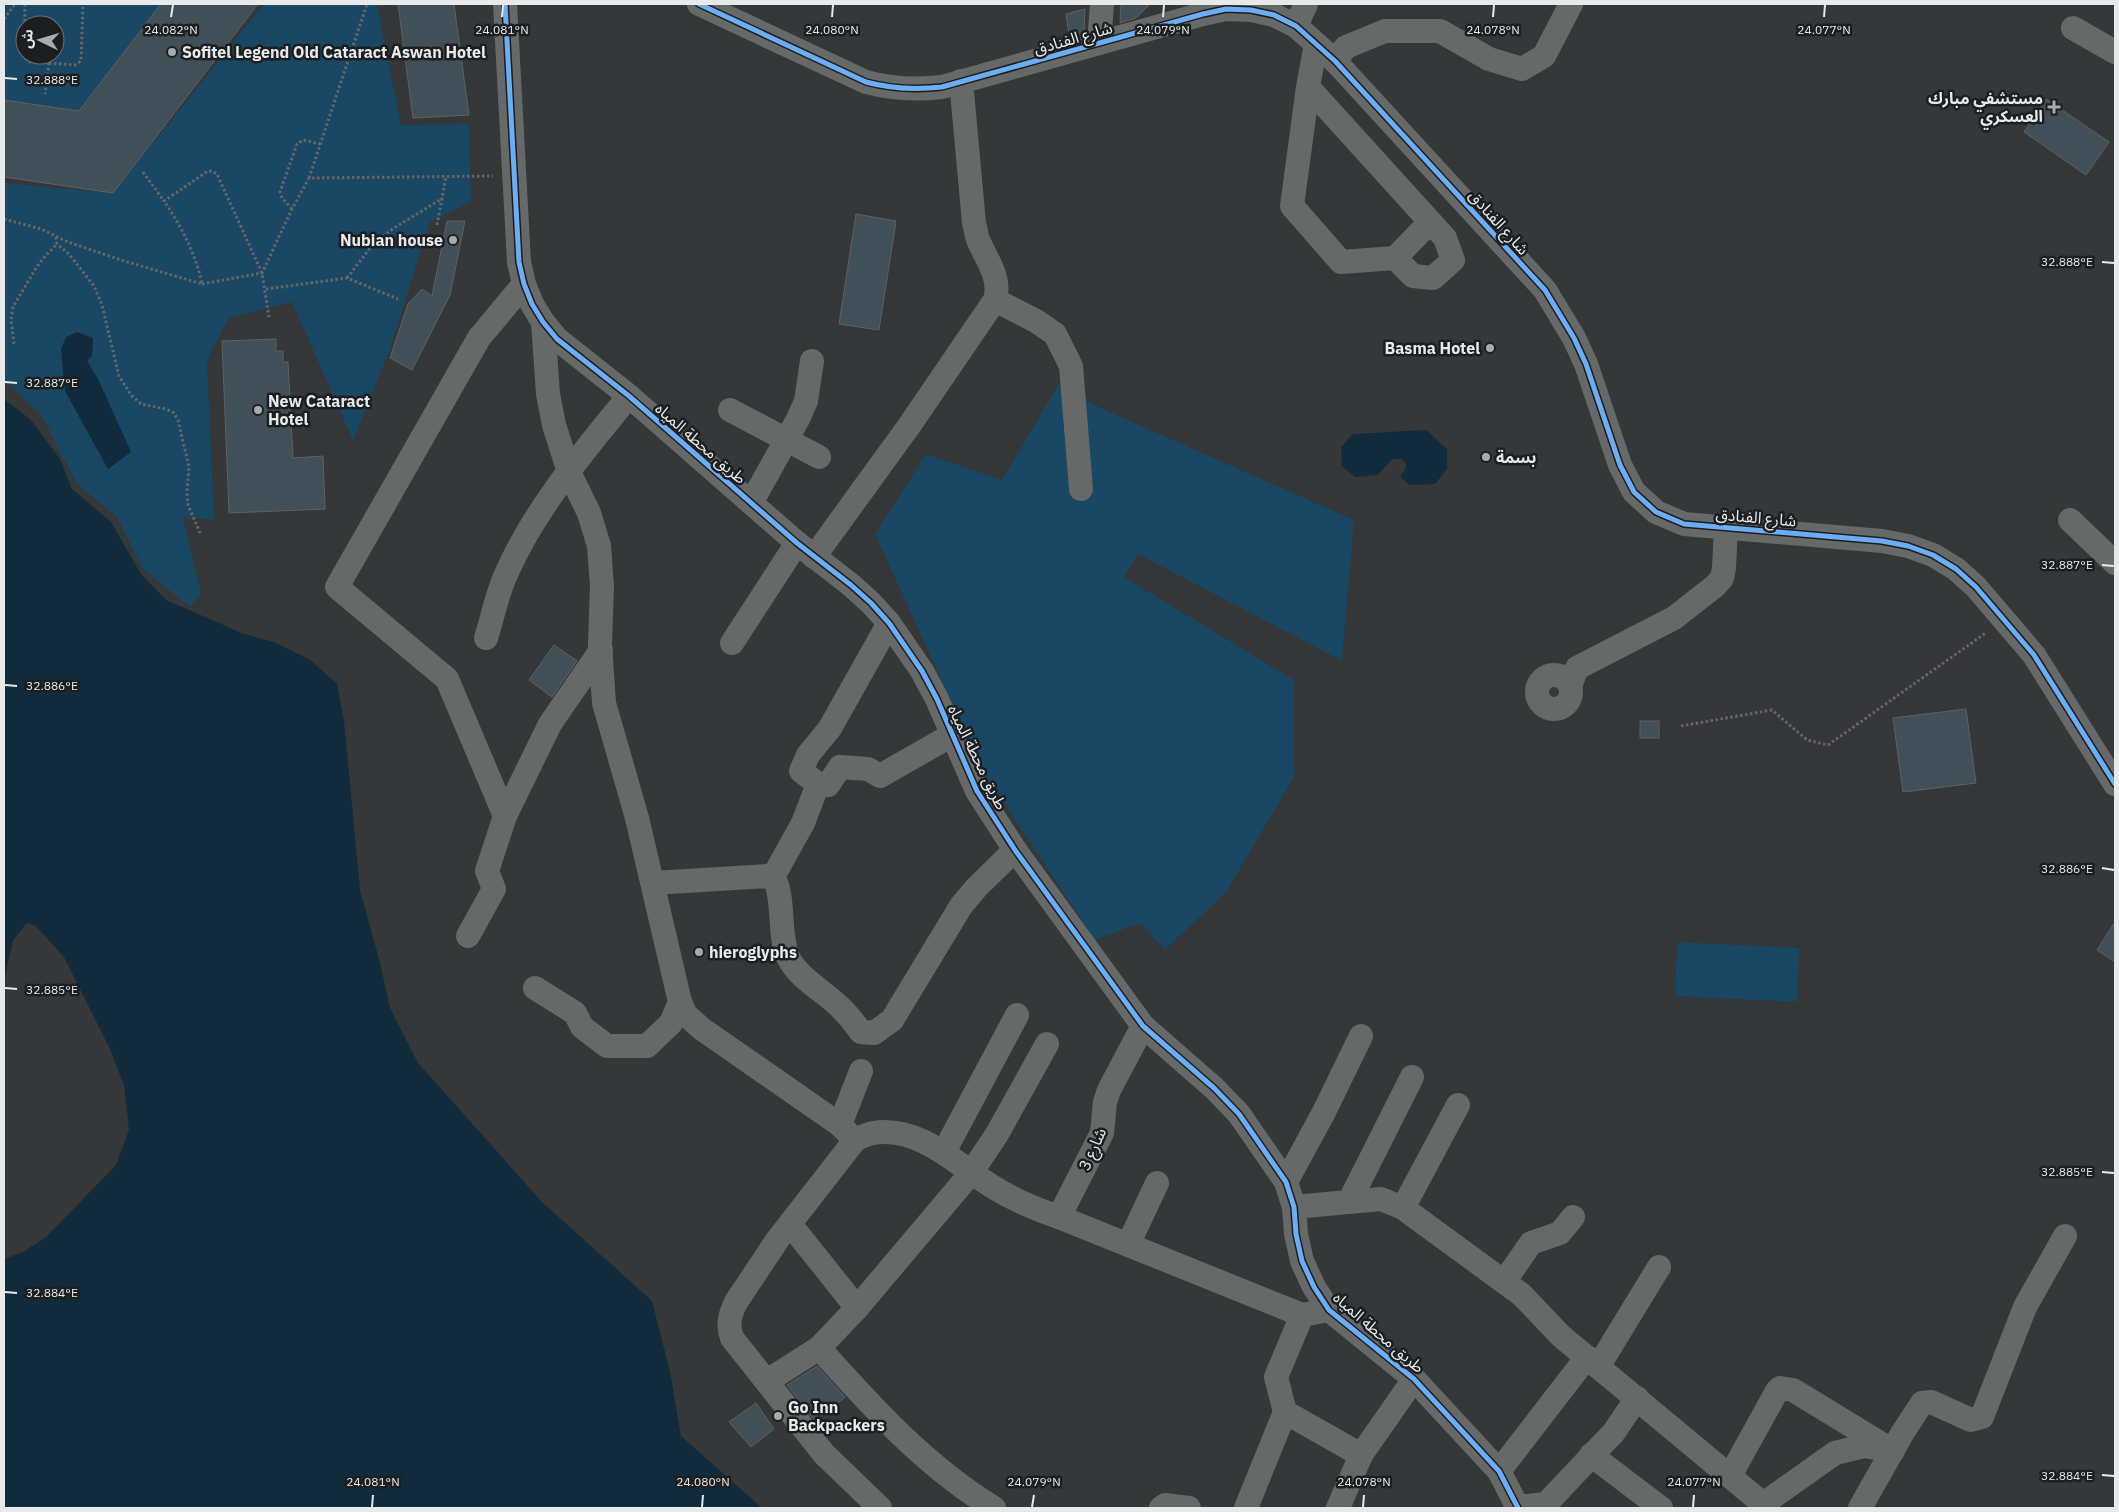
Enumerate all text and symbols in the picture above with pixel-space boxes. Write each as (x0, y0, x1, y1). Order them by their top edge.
north arrow (15, 15, 65, 65)
street label: شارع الفنادق (1031, 17, 1116, 62)
text: 24.082°N (144, 22, 198, 37)
text: 24.081°N (475, 22, 529, 37)
text: 24.080°N (805, 22, 859, 37)
text: 24.079°N (1136, 22, 1190, 37)
text: 24.078°N (1466, 22, 1520, 37)
text: 24.077°N (1797, 22, 1851, 37)
text: ش (17, 29, 37, 49)
place label: Sofitel Legend Old Cataract Aswan Hotel (182, 42, 486, 62)
marker: Sofitel Legend Old Cataract Aswan Hotel (166, 46, 178, 58)
text: 32.888°E (26, 72, 78, 87)
place label: مستشفي مبارك العسكري (1928, 88, 2043, 130)
marker: مستشفي مبارك العسكري (2047, 100, 2061, 114)
street label: شارع الفنادق (1462, 185, 1534, 261)
place label: Nubian house (340, 230, 443, 250)
marker: Nubian house (447, 234, 459, 246)
text: 32.888°E (2041, 254, 2093, 269)
place label: Basma Hotel (1385, 338, 1480, 358)
marker: Basma Hotel (1484, 342, 1496, 354)
text: 32.887°E (26, 375, 78, 390)
place label: New Cataract Hotel (268, 391, 370, 429)
street label: طريق محطة المياه (651, 398, 751, 489)
marker: New Cataract Hotel (252, 404, 264, 416)
place label: بسمة (1496, 447, 1536, 467)
marker: بسمة (1480, 451, 1492, 463)
street label: شارع الفنادق (1715, 504, 1797, 533)
text: 32.887°E (2041, 557, 2093, 572)
text: 32.886°E (26, 678, 78, 693)
street label: طريق محطة المياه (943, 701, 1012, 813)
text: 32.886°E (2041, 861, 2093, 876)
place label: hieroglyphs (709, 942, 797, 962)
marker: hieroglyphs (693, 946, 705, 958)
text: 32.885°E (26, 982, 78, 997)
street label: شارع 3 (1074, 1125, 1113, 1175)
text: 32.885°E (2041, 1164, 2093, 1179)
text: 32.884°E (26, 1285, 78, 1300)
street label: طريق محطة المياه (1329, 1287, 1429, 1378)
place label: Go Inn Backpackers (788, 1397, 885, 1435)
marker: Go Inn Backpackers (772, 1410, 784, 1422)
text: 32.884°E (2041, 1468, 2093, 1483)
text: 24.081°N (346, 1474, 400, 1489)
text: 24.080°N (676, 1474, 730, 1489)
text: 24.079°N (1007, 1474, 1061, 1489)
text: 24.078°N (1337, 1474, 1391, 1489)
text: 24.077°N (1667, 1474, 1721, 1489)

